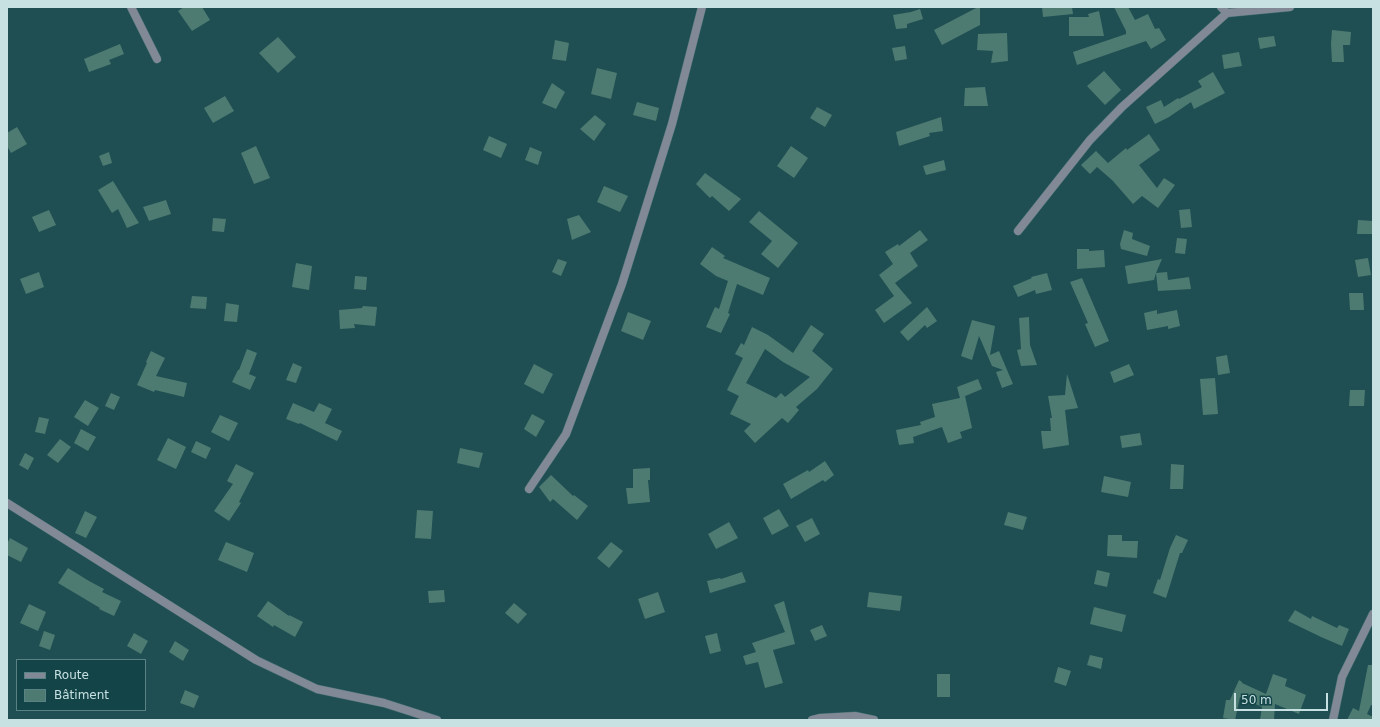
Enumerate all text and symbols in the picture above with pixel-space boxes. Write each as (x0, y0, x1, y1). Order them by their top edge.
legend (16, 659, 146, 711)
text: Route (54, 668, 89, 682)
scale bar (1236, 685, 1330, 711)
text: Bâtiment (54, 688, 109, 702)
text: 50 m (1241, 693, 1272, 707)

